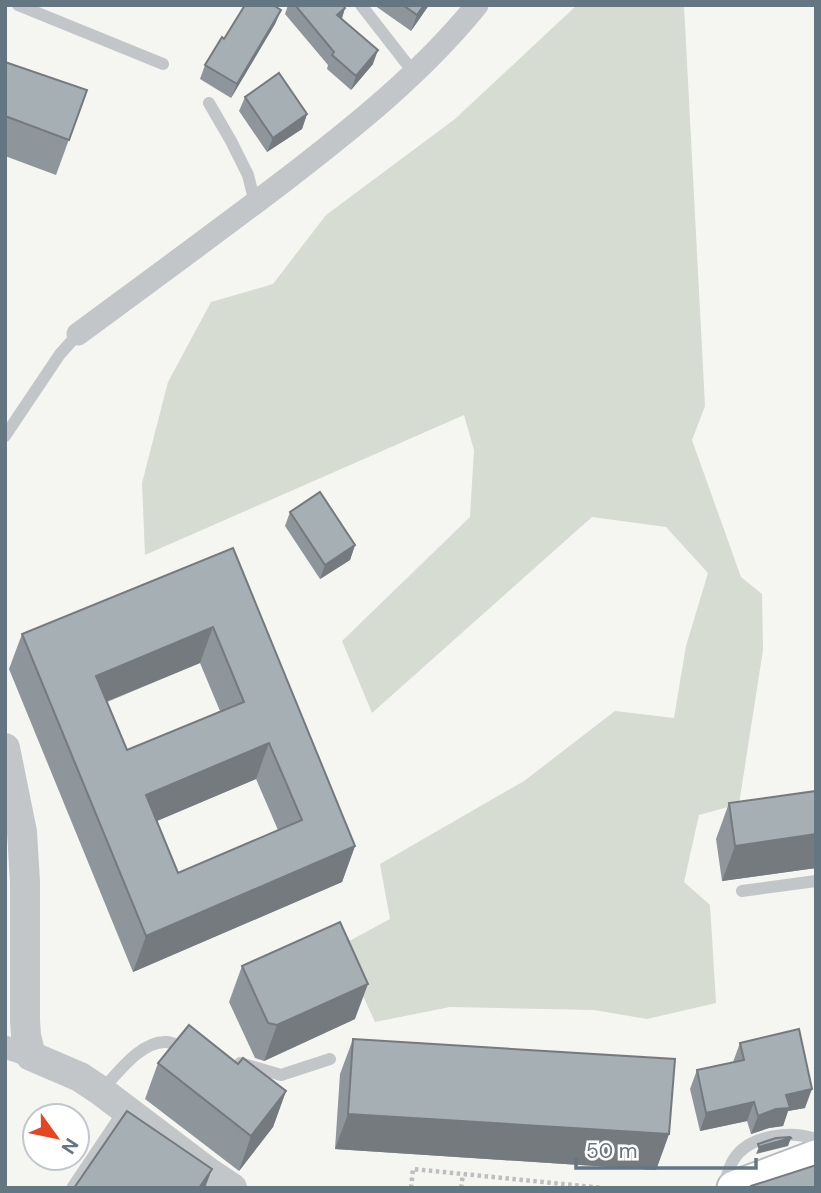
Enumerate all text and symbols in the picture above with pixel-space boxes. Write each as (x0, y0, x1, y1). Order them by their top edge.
north arrow (21, 1102, 91, 1172)
scale bar (576, 1126, 756, 1170)
text: N (56, 1133, 84, 1159)
text: 50 m (586, 1137, 637, 1165)

